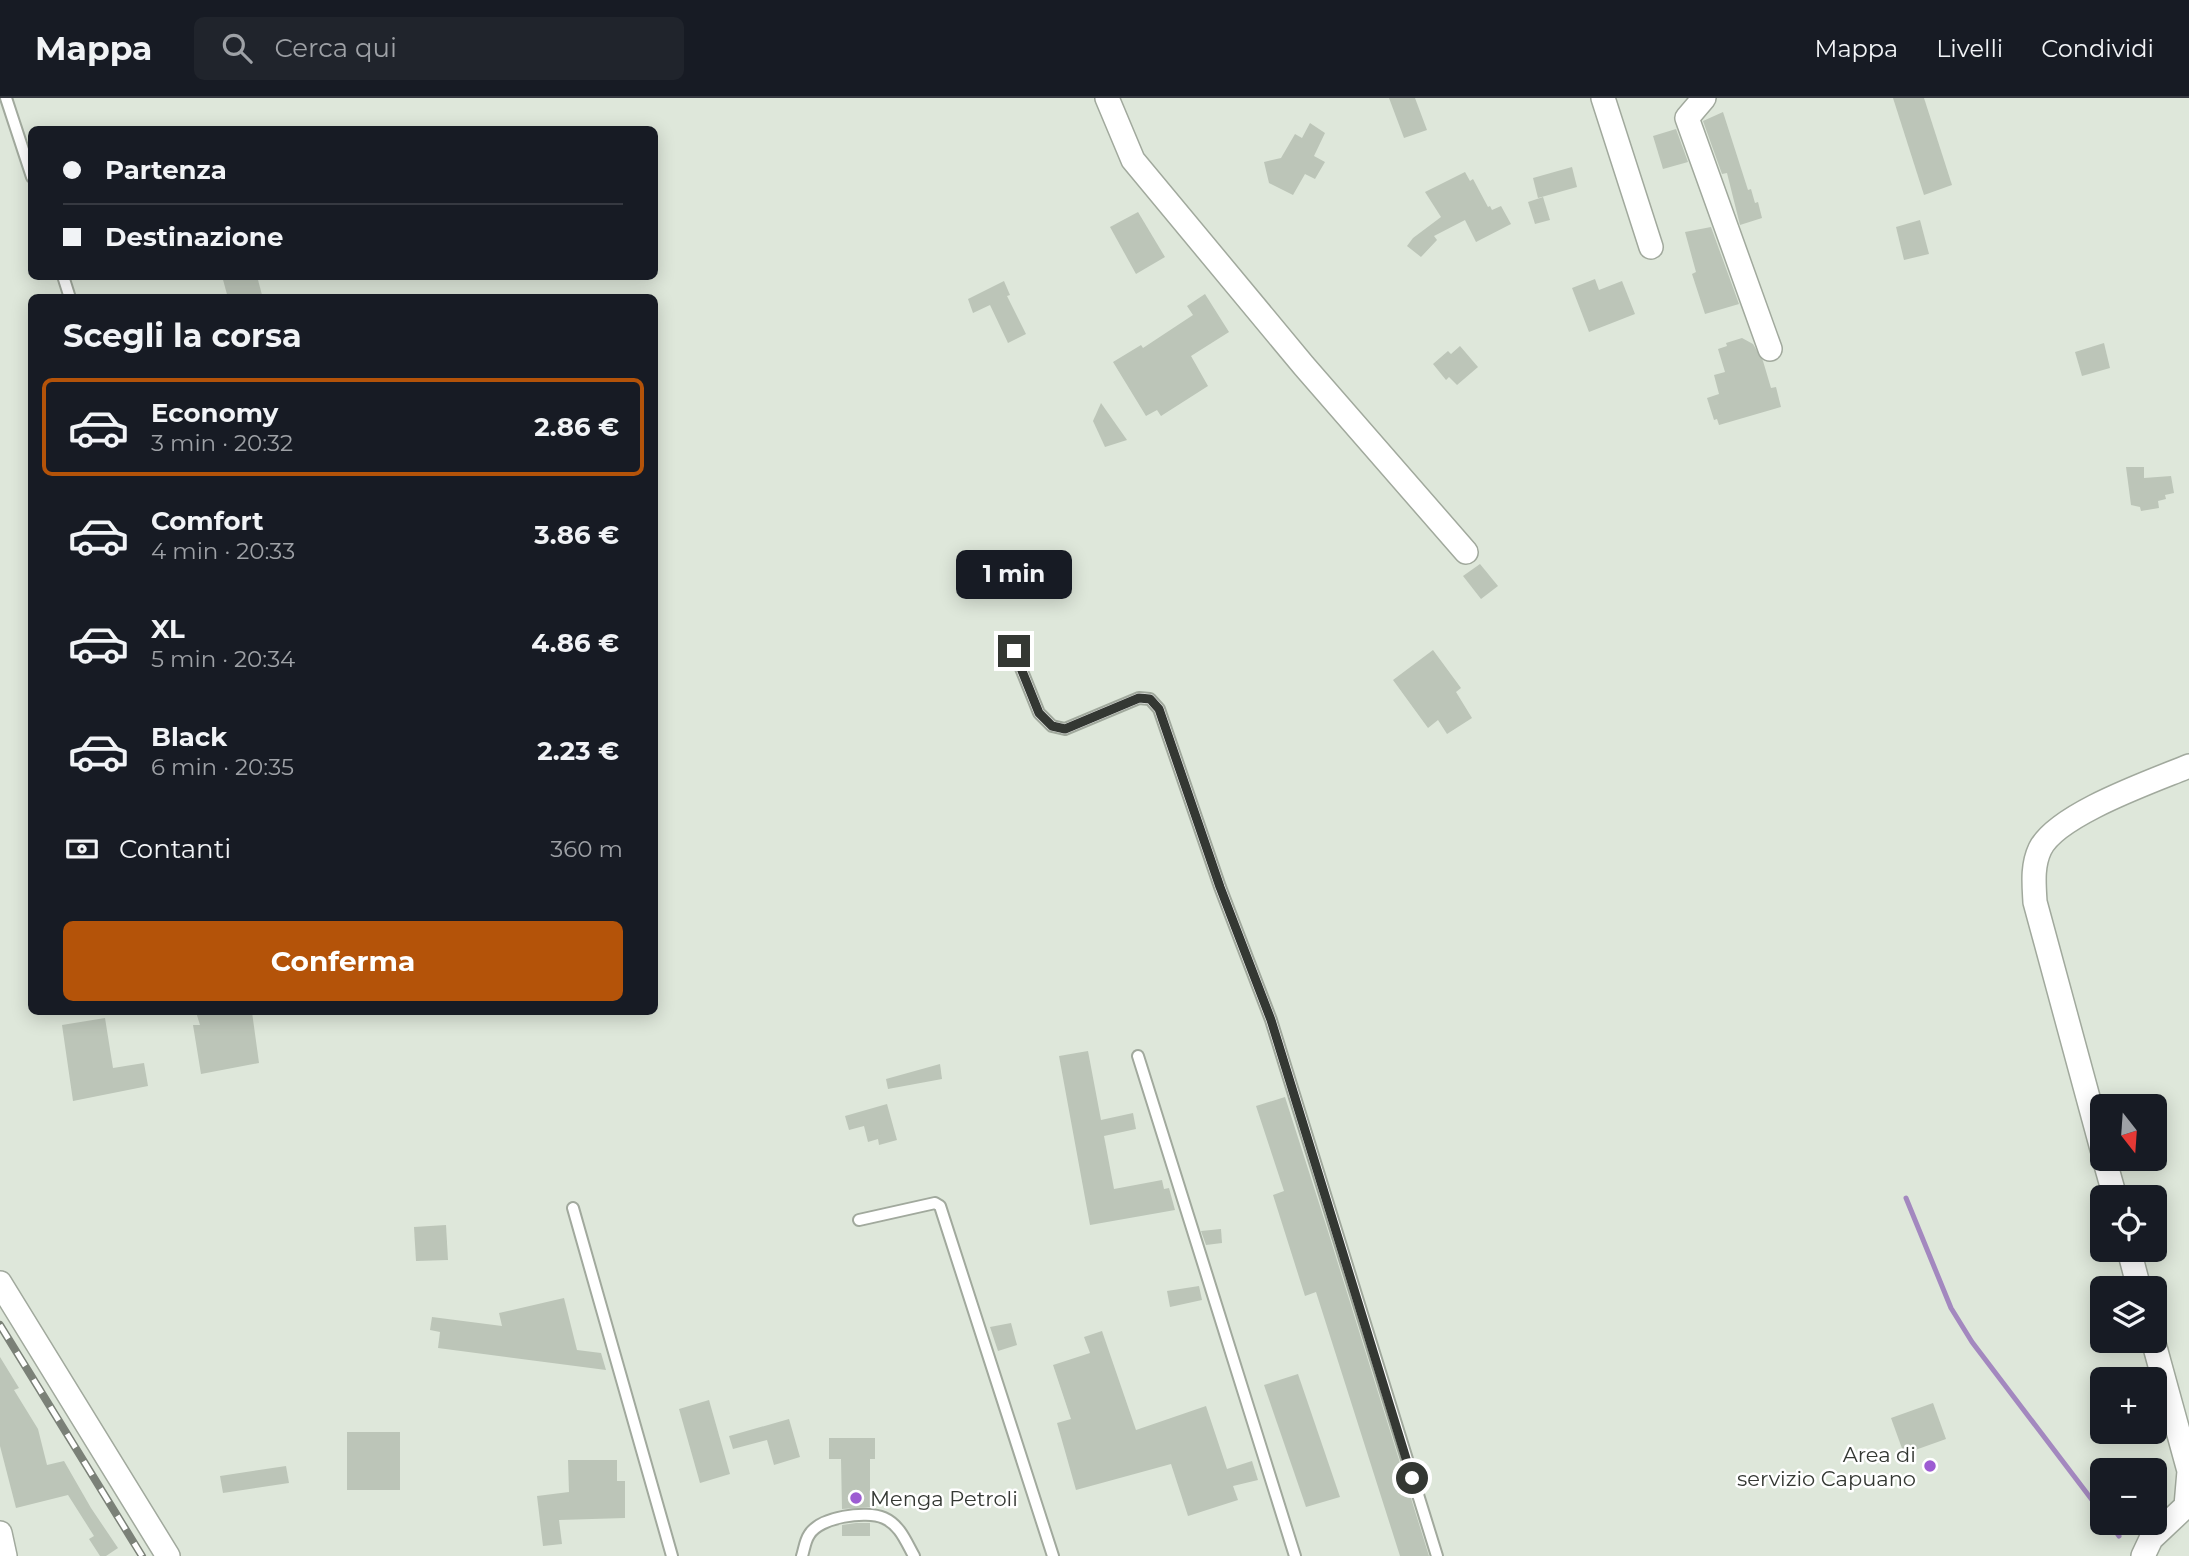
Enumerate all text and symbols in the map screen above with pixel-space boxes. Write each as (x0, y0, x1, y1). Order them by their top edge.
search box (194, 17, 684, 80)
text: Mappa (35, 28, 152, 68)
icon: search (218, 29, 256, 67)
text: Cerca qui (274, 32, 397, 64)
text: Mappa (1815, 34, 1898, 63)
text: Livelli (1936, 34, 2003, 63)
text: Condividi (2041, 34, 2154, 63)
text: Partenza (105, 154, 227, 186)
text: Destinazione (105, 221, 283, 253)
text: Scegli la corsa (63, 316, 302, 355)
icon: car (67, 396, 130, 459)
text: Economy (151, 397, 278, 429)
text: 2.86 € (534, 411, 619, 443)
text: 3 min · 20:32 (151, 429, 293, 457)
icon: car (67, 504, 130, 567)
text: Comfort (151, 505, 263, 537)
text: 3.86 € (534, 519, 619, 551)
text: 4 min · 20:33 (151, 537, 295, 565)
callout: 1 min (956, 550, 1072, 598)
text: 1 min (983, 560, 1045, 588)
icon: car (67, 612, 130, 675)
text: XL (151, 613, 185, 645)
text: 4.86 € (531, 627, 619, 659)
route end (998, 635, 1030, 667)
text: 5 min · 20:34 (151, 645, 295, 673)
icon: car (67, 720, 130, 783)
text: Black (151, 721, 227, 753)
text: 2.23 € (537, 735, 619, 767)
text: 6 min · 20:35 (151, 753, 294, 781)
icon: cash (63, 830, 101, 868)
text: Contanti (119, 833, 231, 865)
text: 360 m (550, 835, 623, 863)
button: Conferma (63, 921, 623, 1001)
north arrow (2090, 1094, 2166, 1171)
map controls (2090, 1094, 2167, 1535)
button: locate (2090, 1185, 2167, 1262)
button: layers (2090, 1276, 2167, 1353)
button: + (2090, 1367, 2167, 1444)
place label: Area di servizio Capuano (1737, 1442, 1916, 1491)
marker: Area di servizio Capuano (1922, 1458, 1938, 1474)
button: − (2090, 1458, 2167, 1535)
route start (1396, 1462, 1428, 1494)
place label: Menga Petroli (870, 1486, 1018, 1511)
marker: Menga Petroli (848, 1490, 864, 1506)

